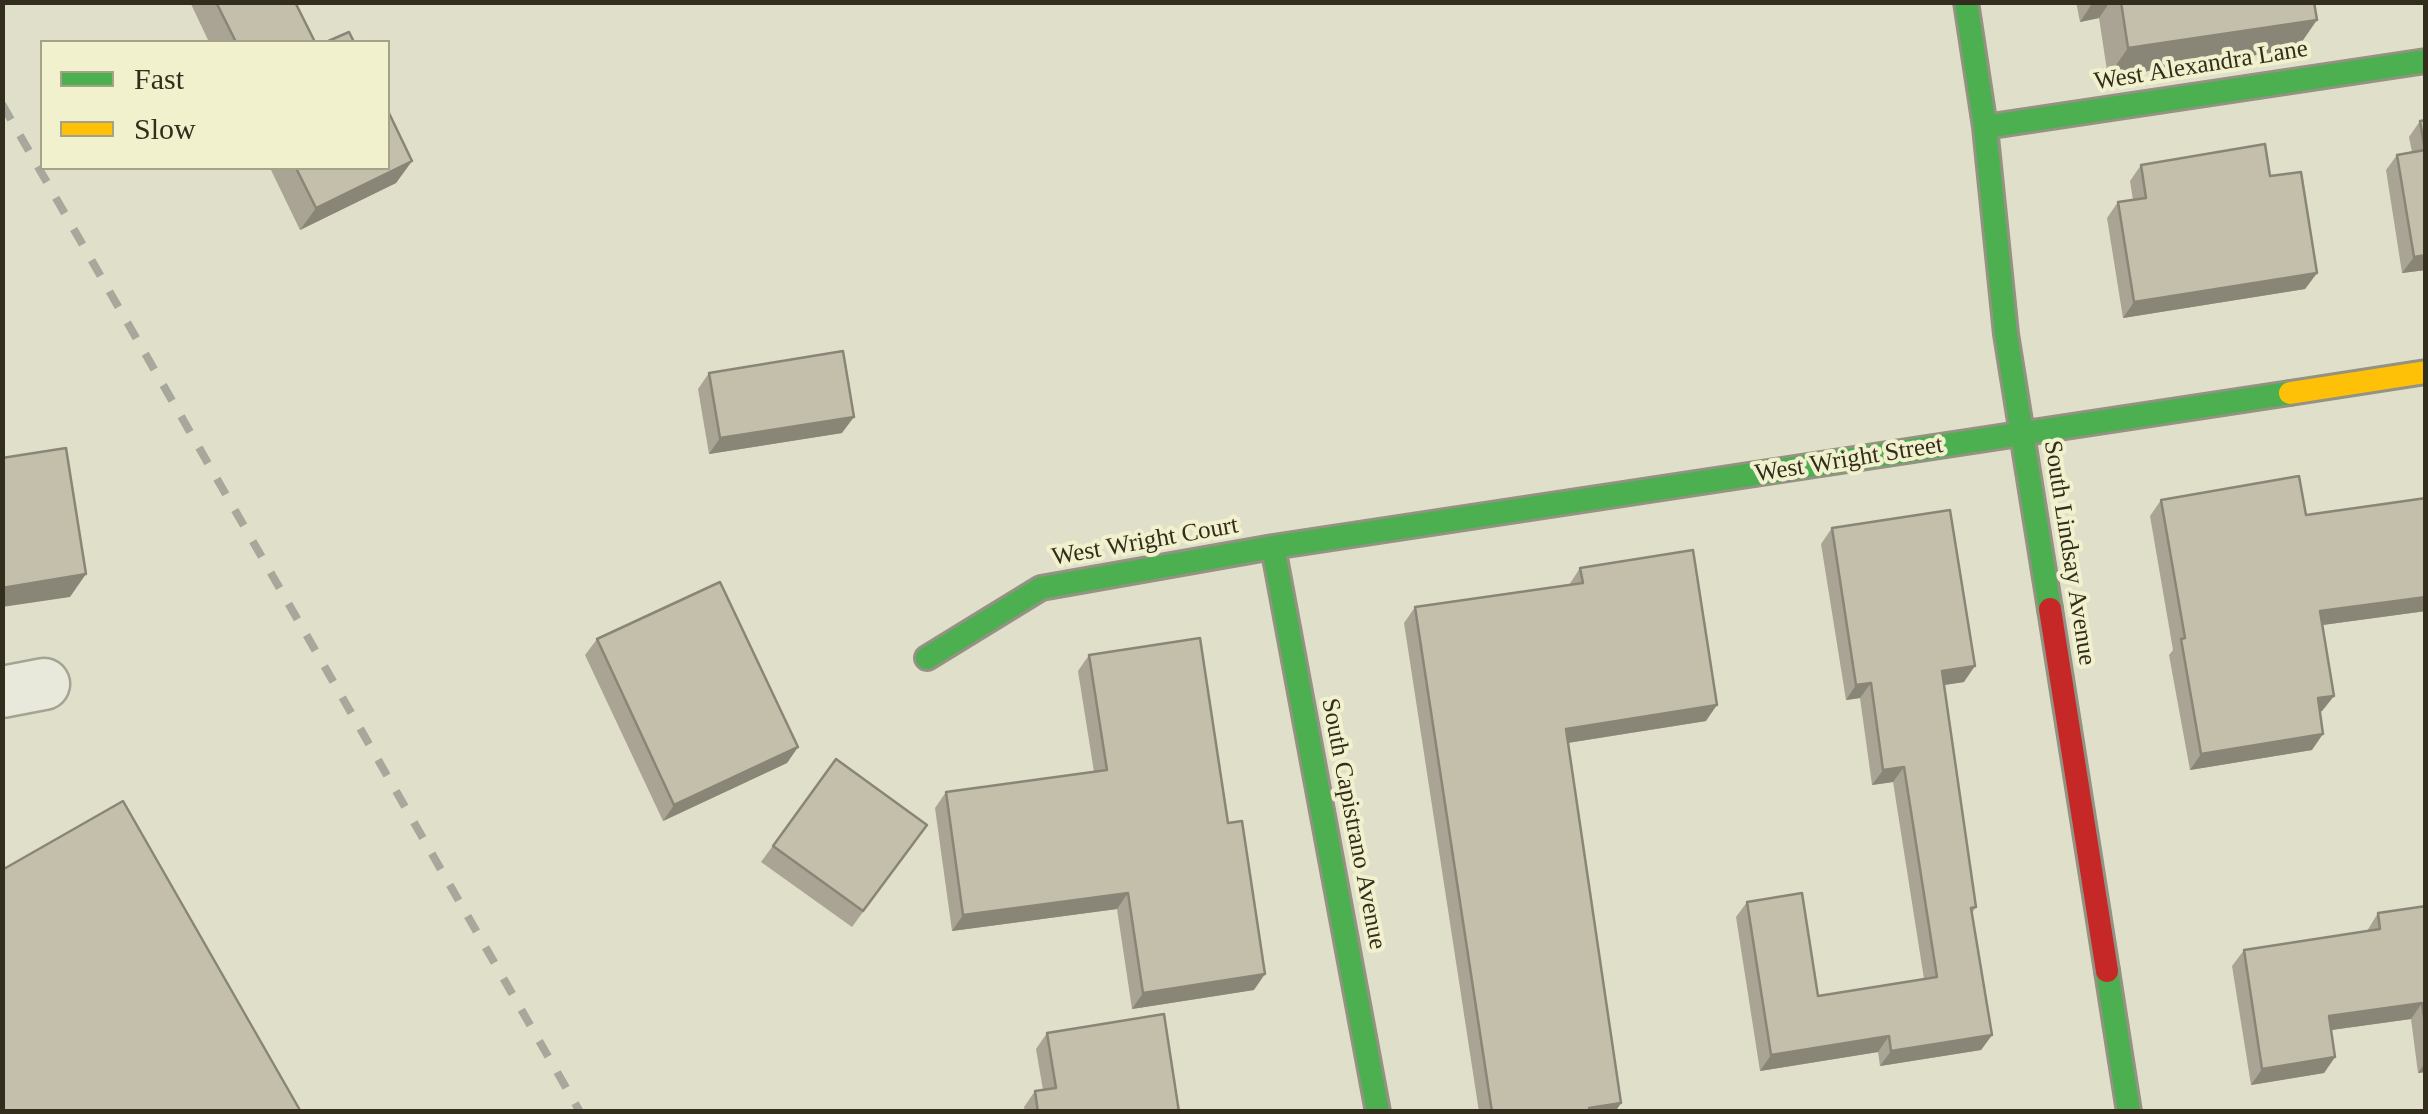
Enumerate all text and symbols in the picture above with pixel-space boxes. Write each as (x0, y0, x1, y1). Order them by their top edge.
street label: West Alexandra Lane (2092, 34, 2310, 98)
legend (40, 40, 390, 170)
text: Fast (134, 62, 184, 95)
text: Slow (134, 112, 196, 145)
street label: West Wright Street (1753, 430, 1945, 490)
street label: South Lindsay Avenue (2036, 438, 2102, 668)
street label: West Wright Court (1050, 511, 1240, 573)
street label: South Capistrano Avenue (1314, 696, 1392, 952)

